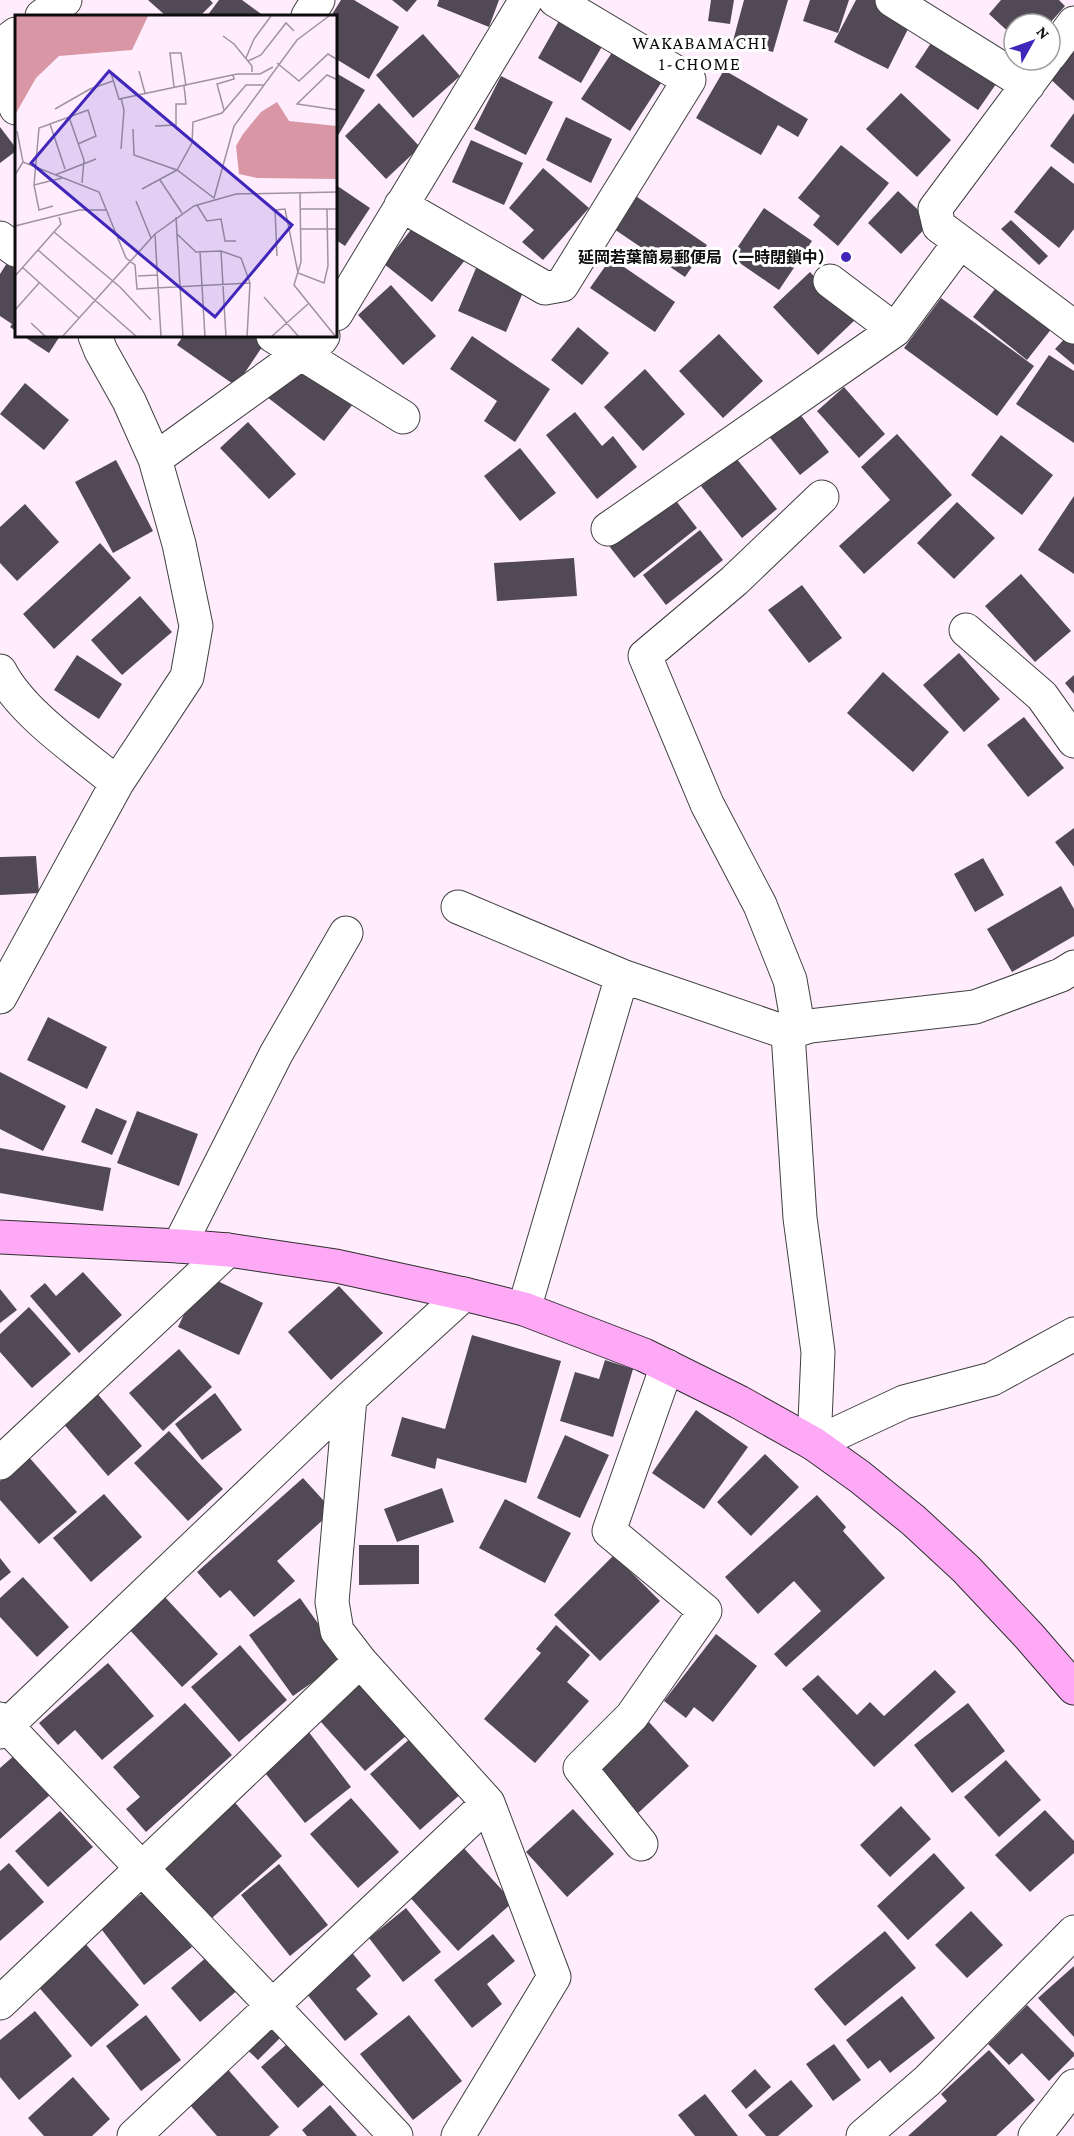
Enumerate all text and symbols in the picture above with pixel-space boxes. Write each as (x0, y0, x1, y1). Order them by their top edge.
north arrow (1002, 12, 1062, 72)
inset map (15, 15, 338, 338)
text: N (1033, 23, 1053, 42)
district label: WAKABAMACHI 1-CHOME (632, 33, 768, 74)
place label: 延岡若葉簡易郵便局（一時閉鎖中） (578, 249, 834, 266)
marker: 延岡若葉簡易郵便局（一時閉鎖中） (839, 250, 853, 264)

